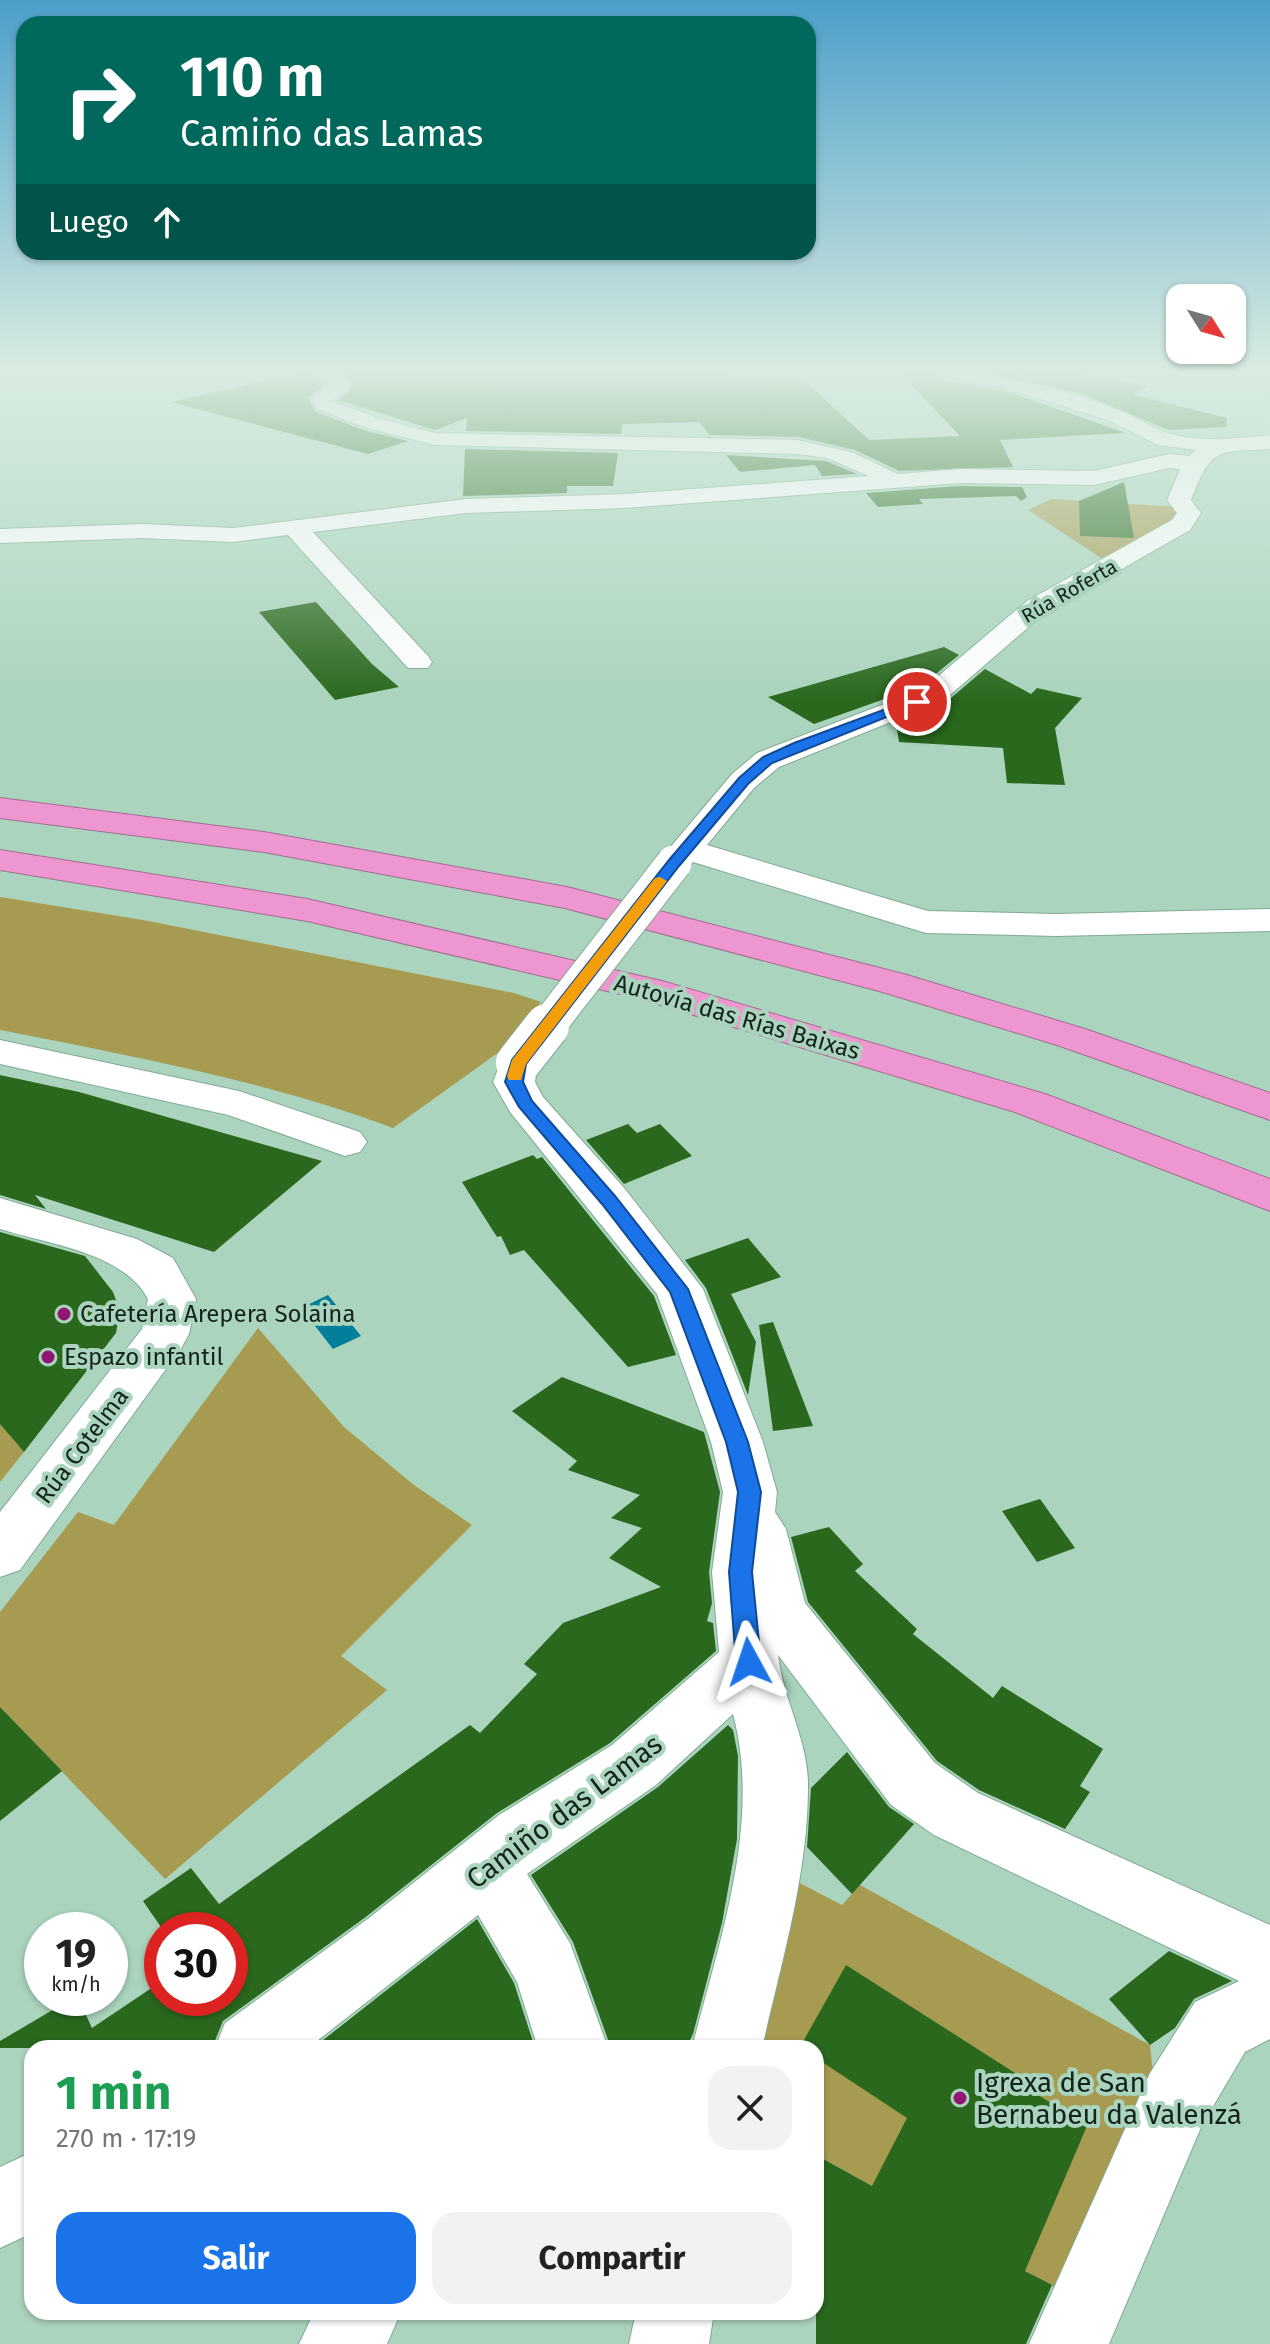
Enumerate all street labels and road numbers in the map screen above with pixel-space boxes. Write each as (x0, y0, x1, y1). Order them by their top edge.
street label: Rúa Roferta (1017, 554, 1121, 628)
street label: Autovía das Rías Baixas (611, 969, 863, 1065)
street label: Rúa Cotelma (30, 1383, 134, 1509)
street label: Camiño das Lamas (460, 1727, 668, 1896)

